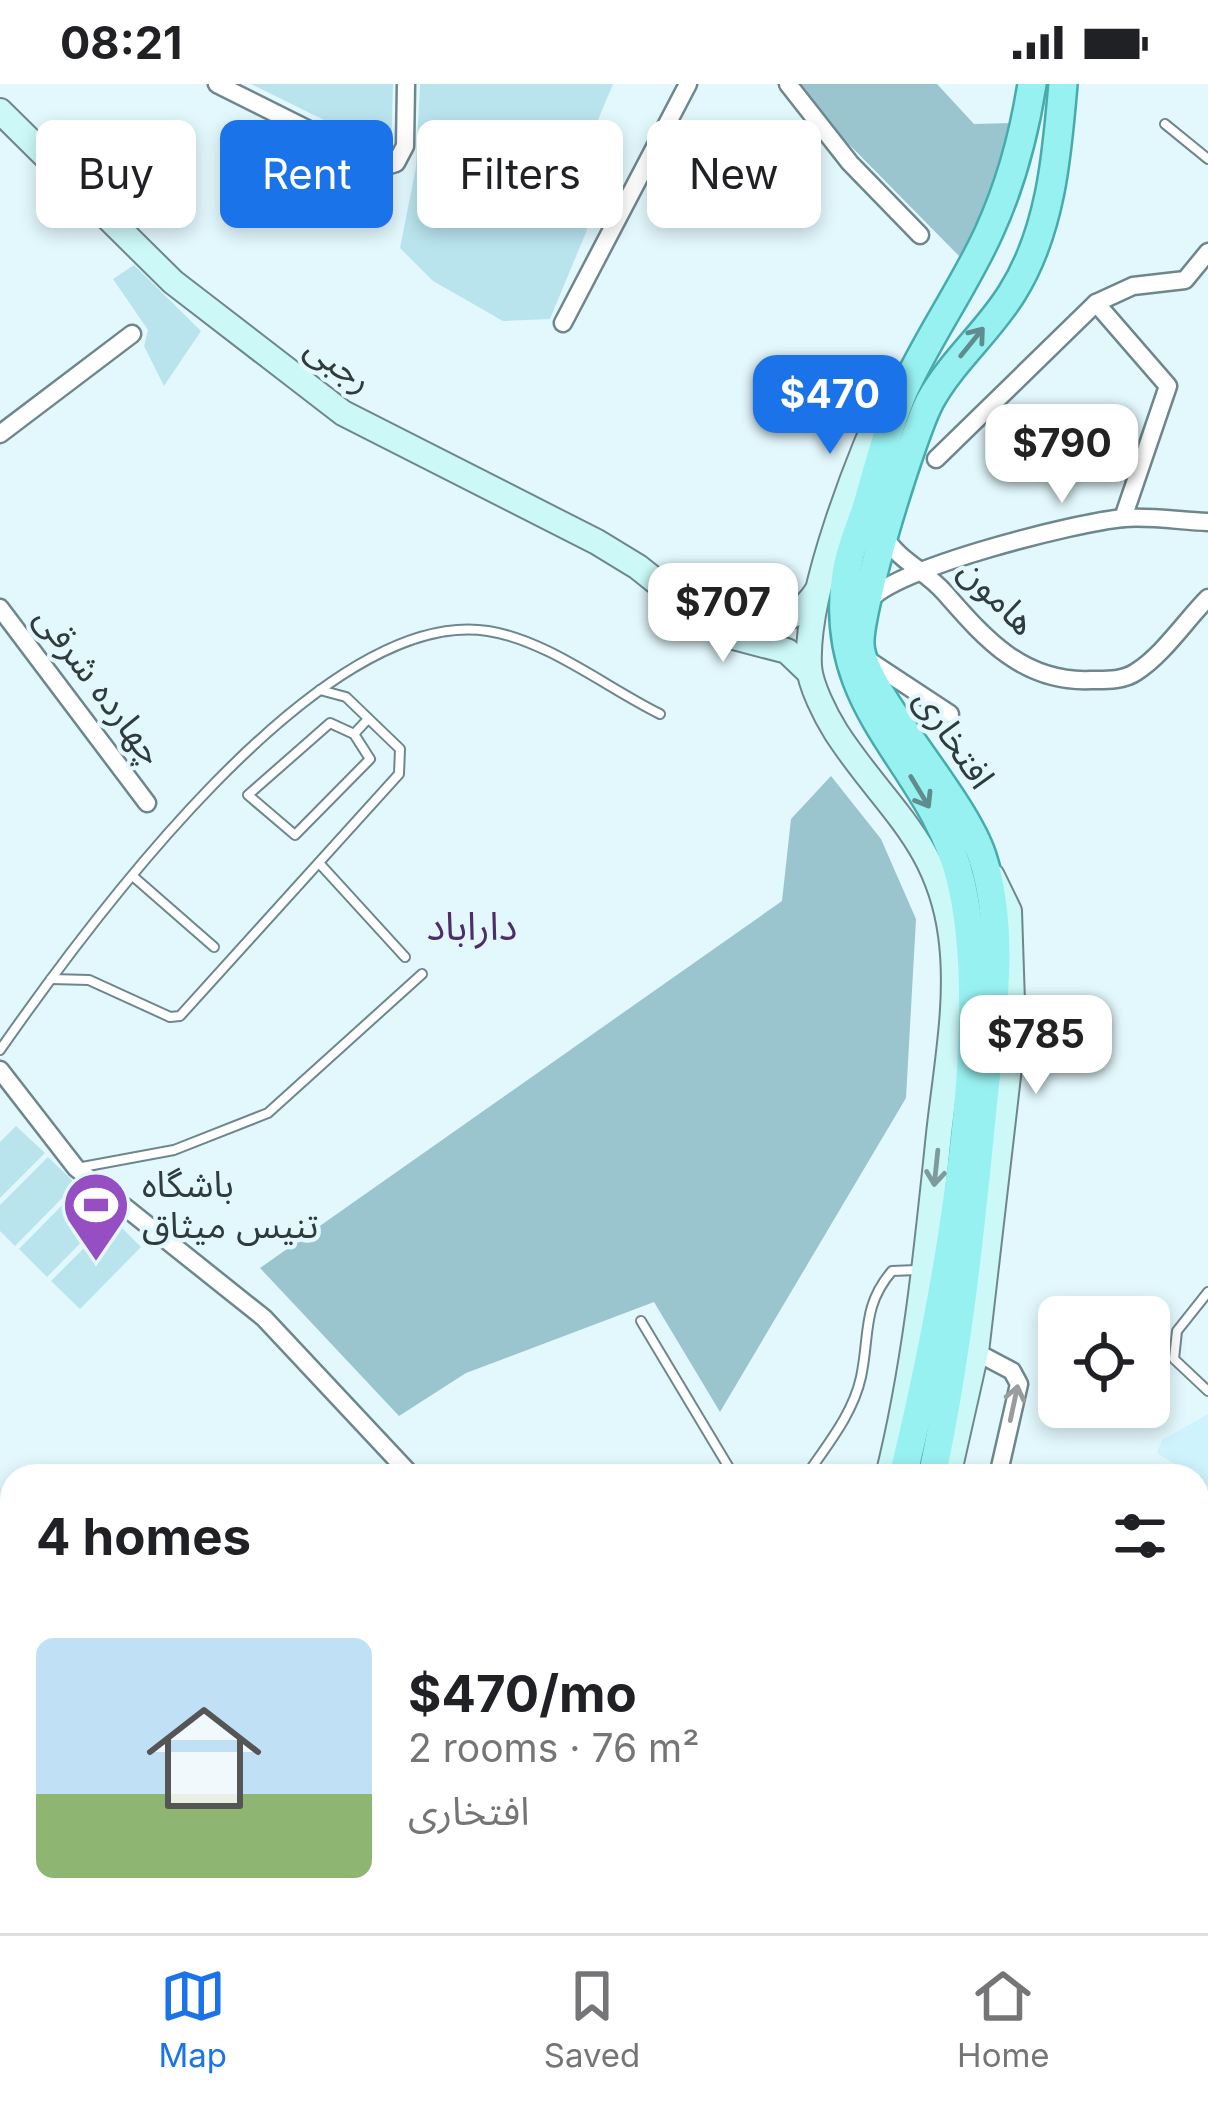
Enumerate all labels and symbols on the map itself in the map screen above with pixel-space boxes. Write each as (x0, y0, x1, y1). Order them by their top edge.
street label: رجبی (297, 324, 381, 402)
one-way arrow (958, 327, 985, 358)
pin: $470 (759, 355, 901, 457)
pin: $790 (991, 404, 1133, 506)
street label: هامون (950, 548, 1046, 644)
pin: $707 (652, 563, 794, 665)
street label: چهارده شرقی (24, 597, 174, 775)
street label: افتخاری (905, 679, 1005, 797)
one-way arrow (908, 774, 932, 808)
district label: داراباد (427, 902, 517, 949)
pin: $785 (965, 995, 1107, 1097)
one-way arrow (924, 1148, 946, 1187)
place label: باشگاه تنيس ميثاق (142, 1162, 318, 1247)
sports icon: باشگاه تنيس ميثاق (61, 1170, 131, 1264)
one-way arrow (1004, 1384, 1027, 1422)

